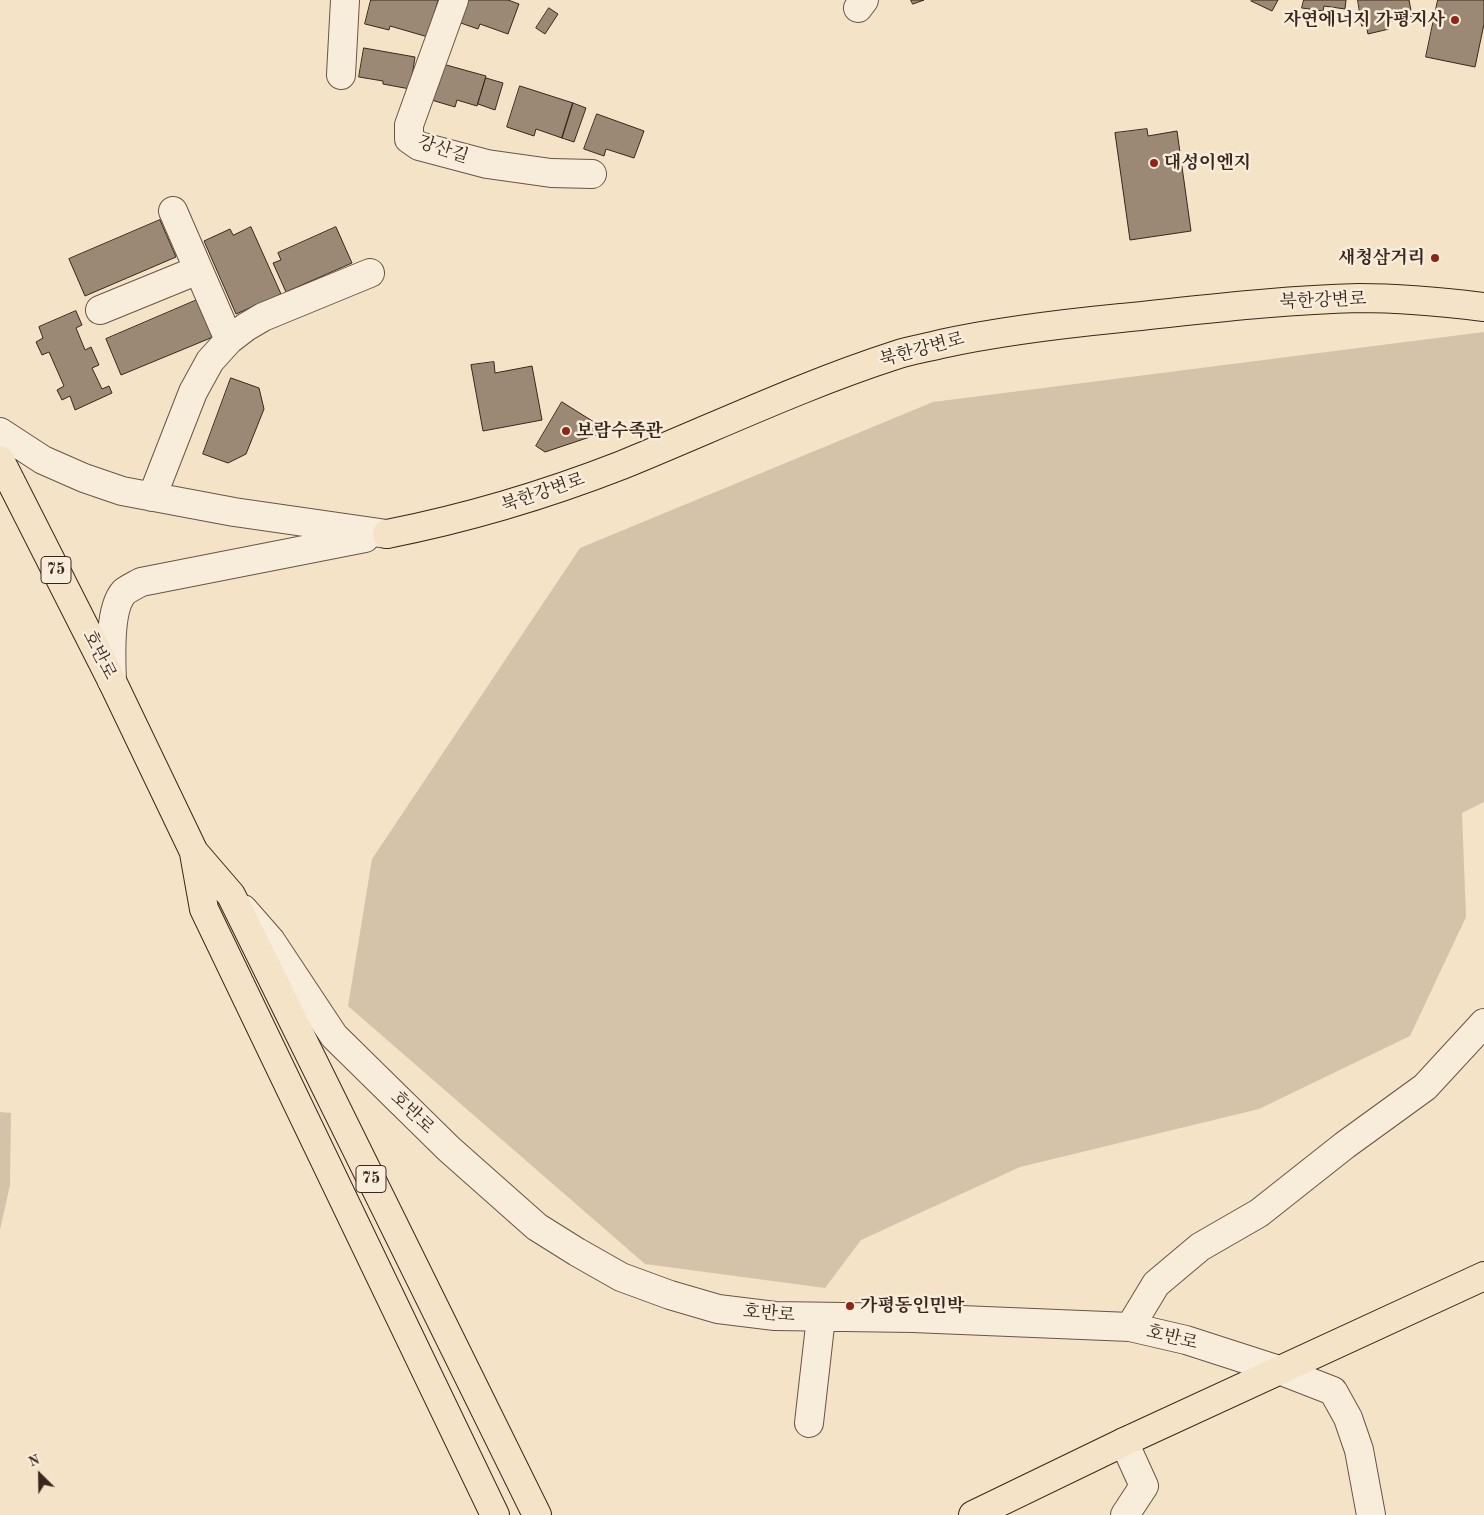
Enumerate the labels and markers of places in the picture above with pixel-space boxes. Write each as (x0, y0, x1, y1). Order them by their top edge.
place label: 자연에너지 가평지사 (1283, 9, 1445, 31)
marker: 자연에너지 가평지사 (1449, 14, 1461, 26)
place label: 대성이엔지 (1164, 152, 1251, 174)
marker: 대성이엔지 (1148, 157, 1160, 169)
place label: 새청삼거리 (1338, 247, 1425, 269)
marker: 새청삼거리 (1429, 252, 1441, 264)
place label: 보람수족관 (576, 420, 663, 442)
marker: 보람수족관 (560, 425, 572, 437)
place label: 가평동인민박 (860, 1295, 964, 1317)
marker: 가평동인민박 (844, 1300, 856, 1312)

